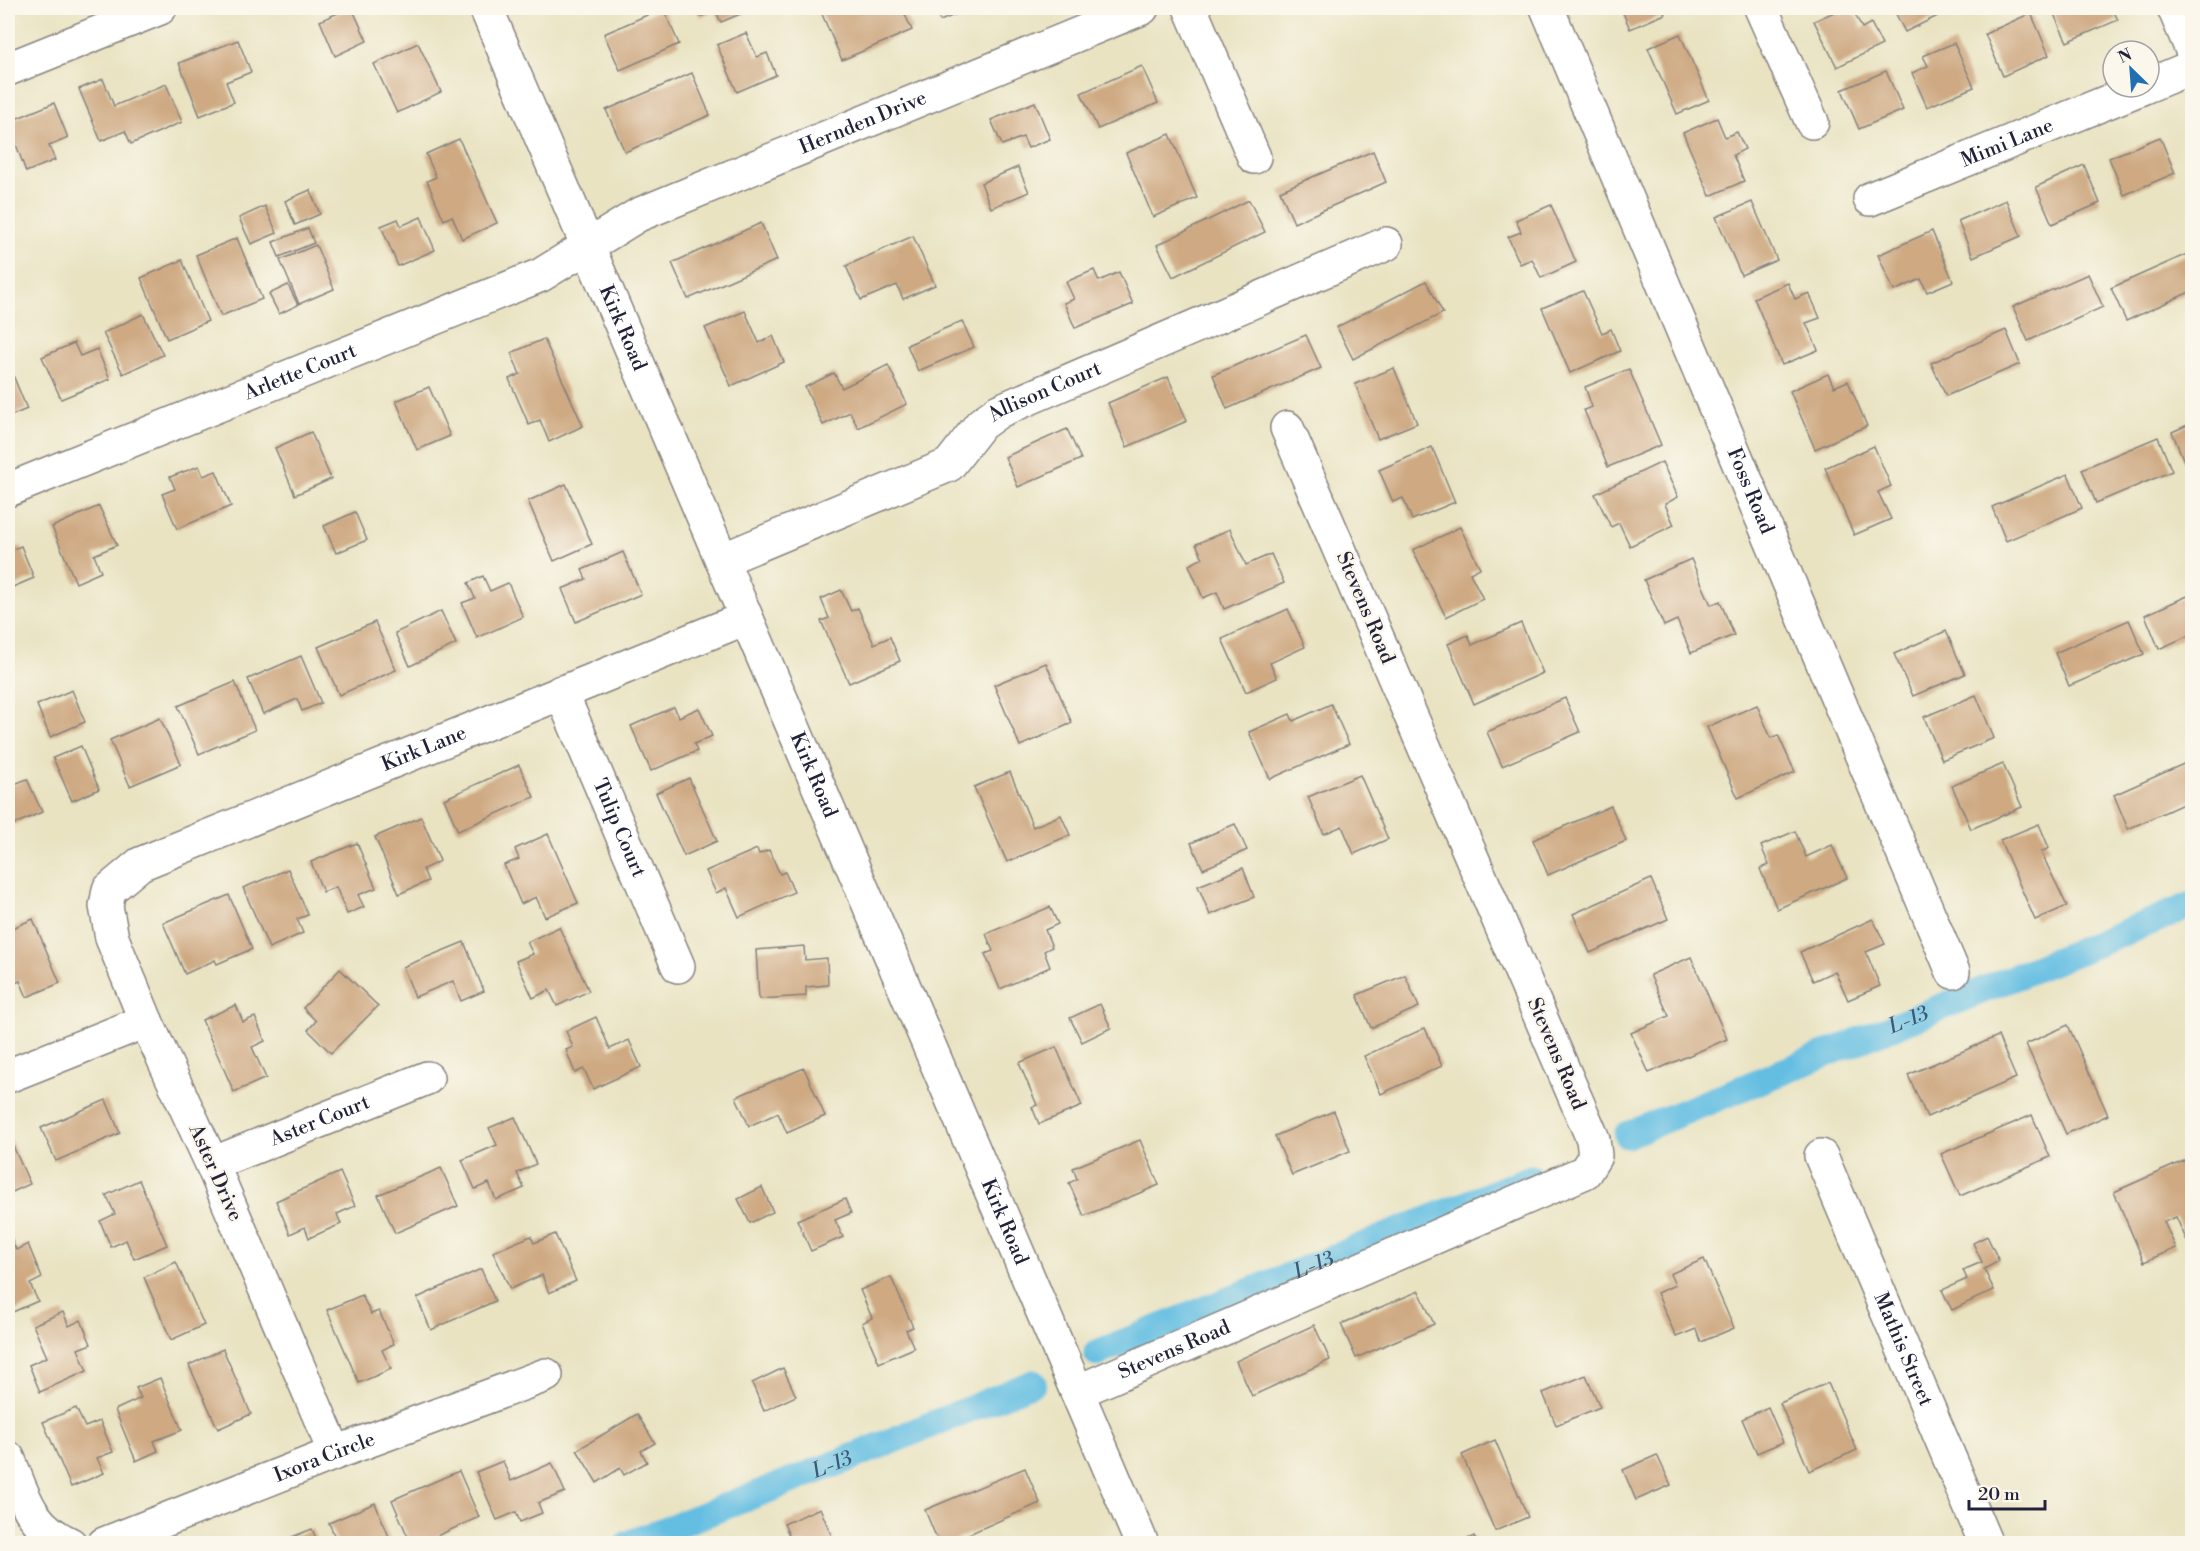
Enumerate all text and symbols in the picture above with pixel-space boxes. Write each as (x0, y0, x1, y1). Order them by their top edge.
north arrow (2101, 39, 2161, 99)
text: N (2115, 44, 2135, 68)
street label: Hernden Drive (796, 85, 930, 160)
street label: Mimi Lane (1957, 113, 2057, 173)
street label: Kirk Road (593, 281, 652, 375)
street label: Arlette Court (239, 338, 360, 406)
street label: Allison Court (982, 356, 1105, 428)
street label: Foss Road (1721, 444, 1780, 538)
street label: Stevens Road (1330, 548, 1400, 668)
street label: Kirk Lane (378, 720, 470, 777)
street label: Kirk Road (784, 728, 843, 822)
street label: Tulip Court (587, 775, 651, 881)
street label: Stevens Road (1521, 994, 1591, 1114)
water label: L-13 (1884, 1000, 1933, 1040)
street label: Aster Court (265, 1090, 373, 1152)
street label: Aster Drive (182, 1120, 247, 1225)
street label: Kirk Road (975, 1175, 1034, 1269)
water label: L-13 (1289, 1246, 1338, 1286)
street label: Mathis Street (1868, 1289, 1938, 1410)
street label: Stevens Road (1115, 1314, 1235, 1385)
street label: Ixora Circle (271, 1427, 378, 1488)
water label: L-13 (808, 1445, 857, 1485)
scale bar (1969, 1473, 2046, 1511)
text: 20 m (1978, 1483, 2020, 1506)

